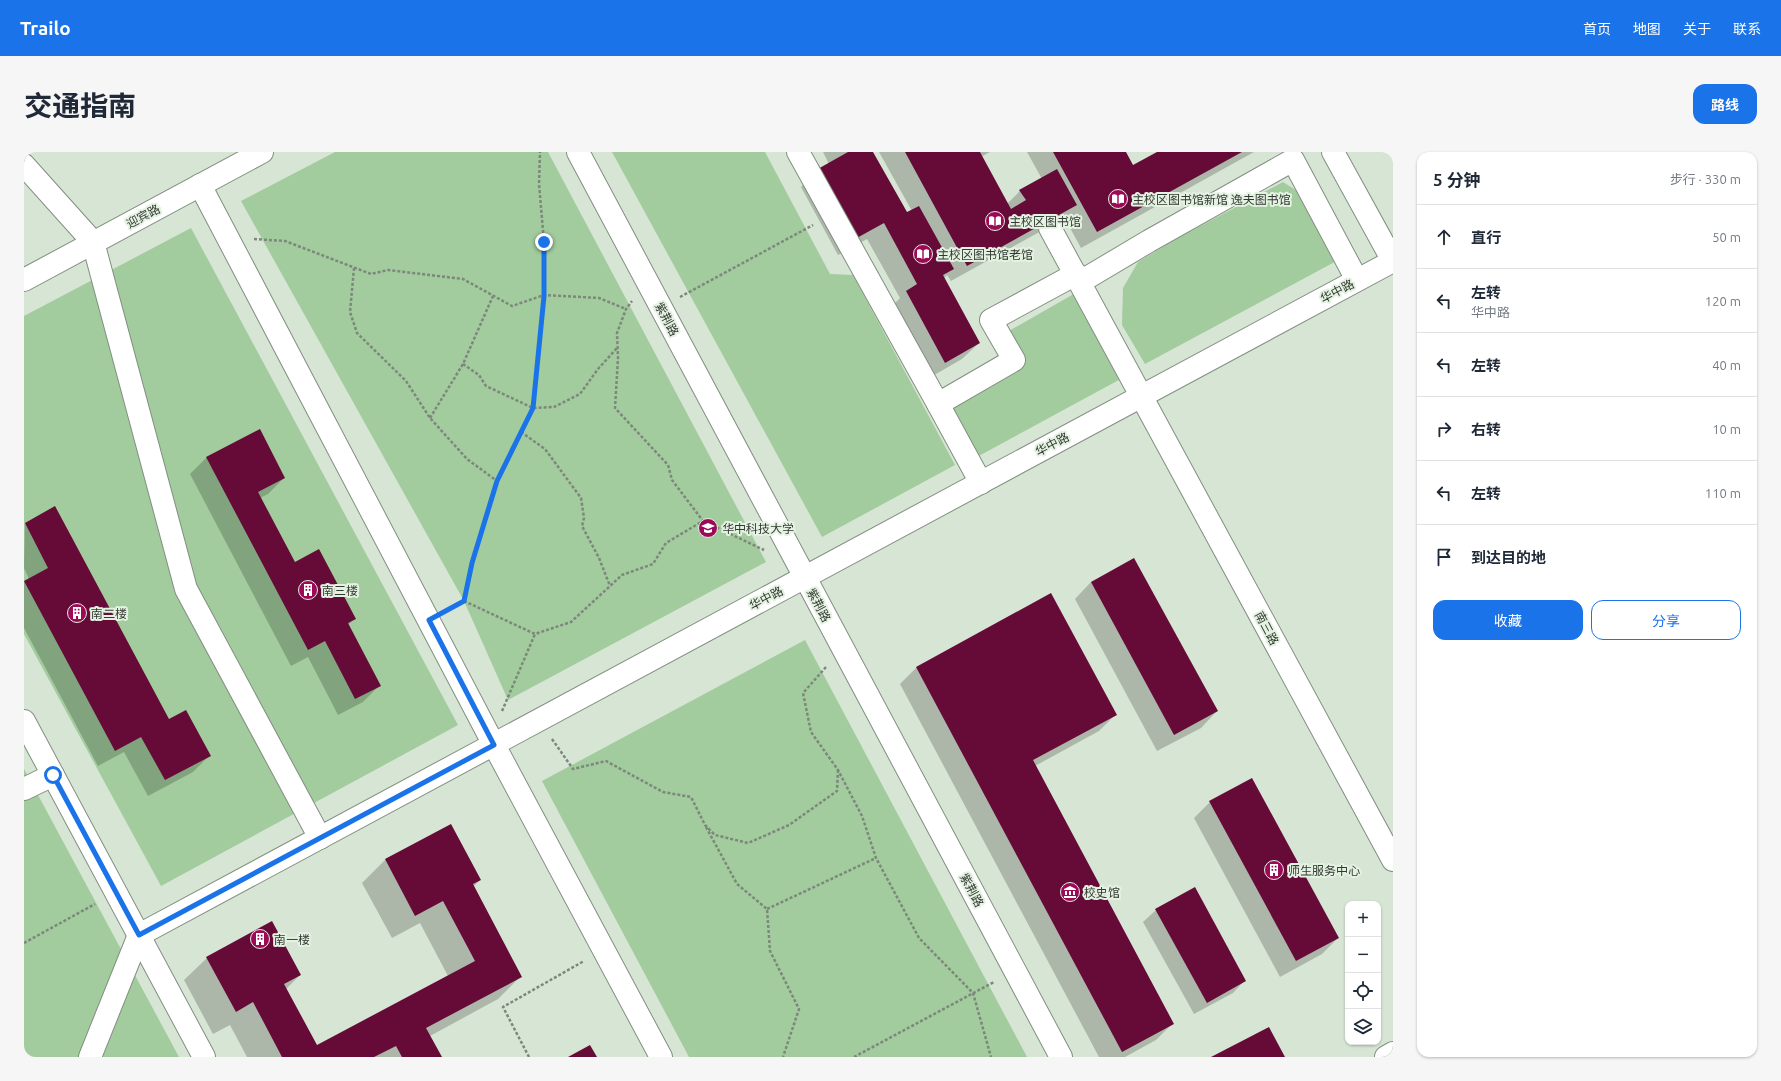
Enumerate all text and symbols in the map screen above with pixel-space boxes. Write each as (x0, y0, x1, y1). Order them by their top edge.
text: Trailo (20, 17, 71, 39)
text: 首页 (1583, 21, 1611, 37)
text: 地图 (1633, 21, 1661, 37)
text: 关于 (1683, 21, 1711, 37)
text: 联系 (1733, 21, 1761, 37)
button: 路线 (1693, 84, 1757, 124)
text: 交通指南 (24, 90, 136, 121)
text: 5 分钟 (1433, 170, 1481, 189)
text: 步行 · 330 m (1670, 172, 1741, 186)
library icon: 主校区图书馆新馆 逸夫图书馆 (1107, 188, 1129, 210)
place label: 主校区图书馆新馆 逸夫图书馆 (1132, 193, 1291, 206)
street label: 迎宾路 (124, 202, 162, 230)
library icon: 主校区图书馆 (984, 210, 1006, 232)
place label: 主校区图书馆 (1009, 215, 1081, 228)
icon: ahead (1433, 226, 1455, 248)
text: 直行 (1471, 229, 1501, 246)
text: 50 m (1712, 230, 1741, 244)
route end (535, 233, 553, 251)
library icon: 主校区图书馆老馆 (912, 243, 934, 265)
place label: 主校区图书馆老馆 (937, 248, 1033, 261)
street label: 华中路 (1318, 277, 1356, 305)
text: 左转 (1471, 284, 1501, 301)
icon: left (1433, 290, 1455, 312)
text: 120 m (1705, 294, 1741, 308)
street label: 紫荆路 (653, 300, 681, 338)
text: 华中路 (1471, 305, 1510, 319)
icon: left (1433, 354, 1455, 376)
text: 左转 (1471, 357, 1501, 374)
text: 40 m (1712, 358, 1741, 372)
icon: right (1433, 418, 1455, 440)
text: 右转 (1471, 421, 1501, 438)
text: 10 m (1712, 422, 1741, 436)
street label: 华中路 (1033, 430, 1071, 458)
icon: left (1433, 482, 1455, 504)
text: 左转 (1471, 485, 1501, 502)
text: 110 m (1705, 486, 1741, 500)
school or university icon: 华中科技大学 (697, 517, 719, 539)
place label: 华中科技大学 (722, 522, 794, 535)
icon: arrive (1433, 546, 1455, 568)
text: 到达目的地 (1471, 549, 1546, 566)
building icon: 南三楼 (297, 579, 319, 601)
place label: 南三楼 (322, 584, 358, 597)
street label: 华中路 (747, 584, 785, 612)
street label: 紫荆路 (805, 586, 833, 624)
button: 收藏 (1433, 600, 1583, 640)
button: 分享 (1591, 600, 1741, 640)
building icon: 南二楼 (66, 602, 88, 624)
place label: 南二楼 (91, 607, 127, 620)
street label: 南三路 (1253, 609, 1281, 647)
route start (44, 766, 62, 784)
building icon: 师生服务中心 (1263, 859, 1285, 881)
place label: 师生服务中心 (1288, 864, 1360, 877)
street label: 紫荆路 (958, 871, 986, 909)
museum icon: 校史馆 (1059, 881, 1081, 903)
place label: 校史馆 (1084, 886, 1120, 899)
map controls (1345, 901, 1381, 1045)
button: + (1345, 901, 1381, 937)
building icon: 南一楼 (249, 928, 271, 950)
place label: 南一楼 (274, 933, 310, 946)
button: − (1345, 937, 1381, 973)
button: locate (1345, 973, 1381, 1009)
button: layers (1345, 1009, 1381, 1045)

